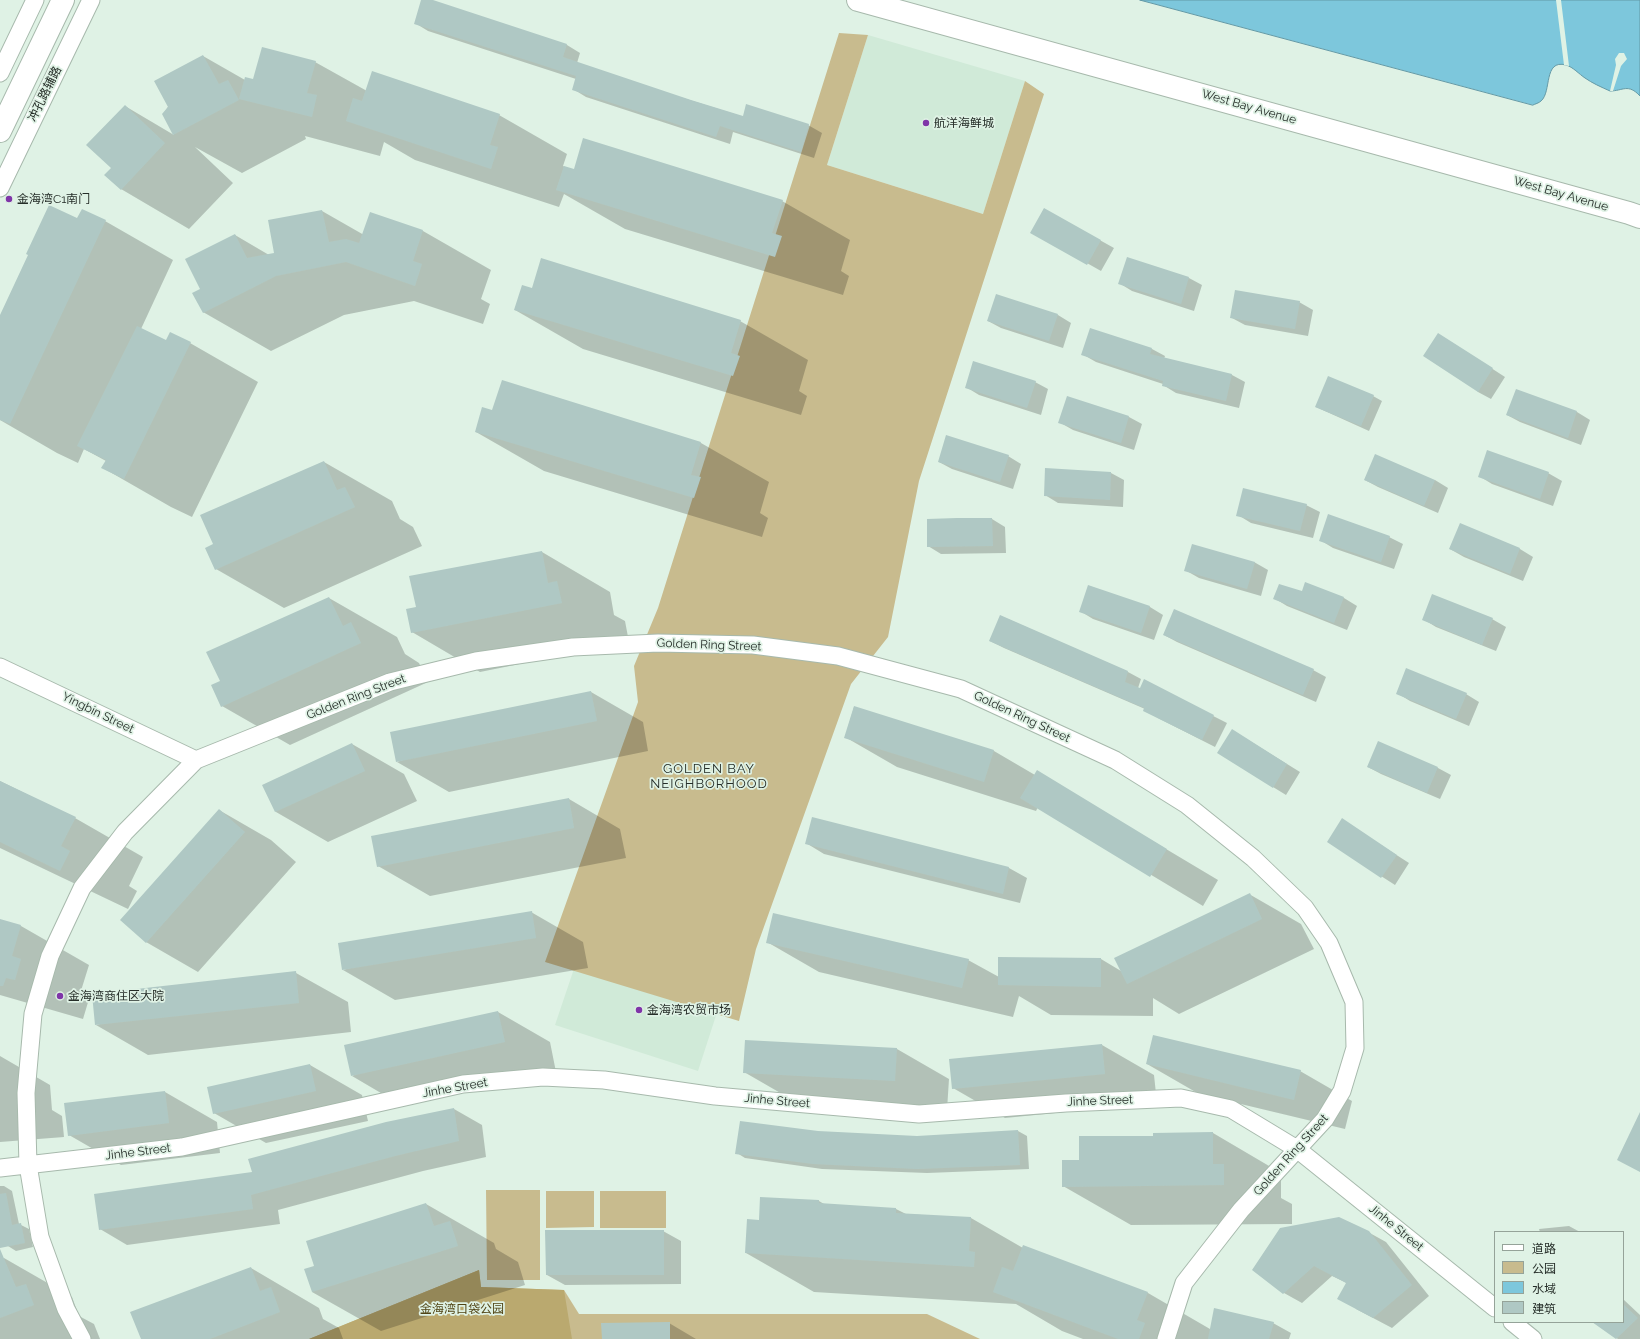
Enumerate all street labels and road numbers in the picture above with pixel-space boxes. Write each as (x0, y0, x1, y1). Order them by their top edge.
street label: 冲孔路辅路 (25, 64, 65, 124)
street label: West Bay Avenue (1200, 87, 1298, 127)
street label: West Bay Avenue (1512, 174, 1610, 214)
street label: Golden Ring Street (656, 636, 762, 654)
street label: Golden Ring Street (305, 672, 407, 722)
street label: Golden Ring Street (972, 688, 1072, 746)
street label: Yingbin Street (60, 689, 136, 737)
street label: Jinhe Street (421, 1075, 489, 1101)
street label: Jinhe Street (744, 1091, 810, 1111)
street label: Jinhe Street (1067, 1093, 1133, 1109)
street label: Golden Ring Street (1251, 1111, 1331, 1199)
street label: Jinhe Street (104, 1141, 172, 1163)
street label: Jinhe Street (1366, 1202, 1426, 1254)

